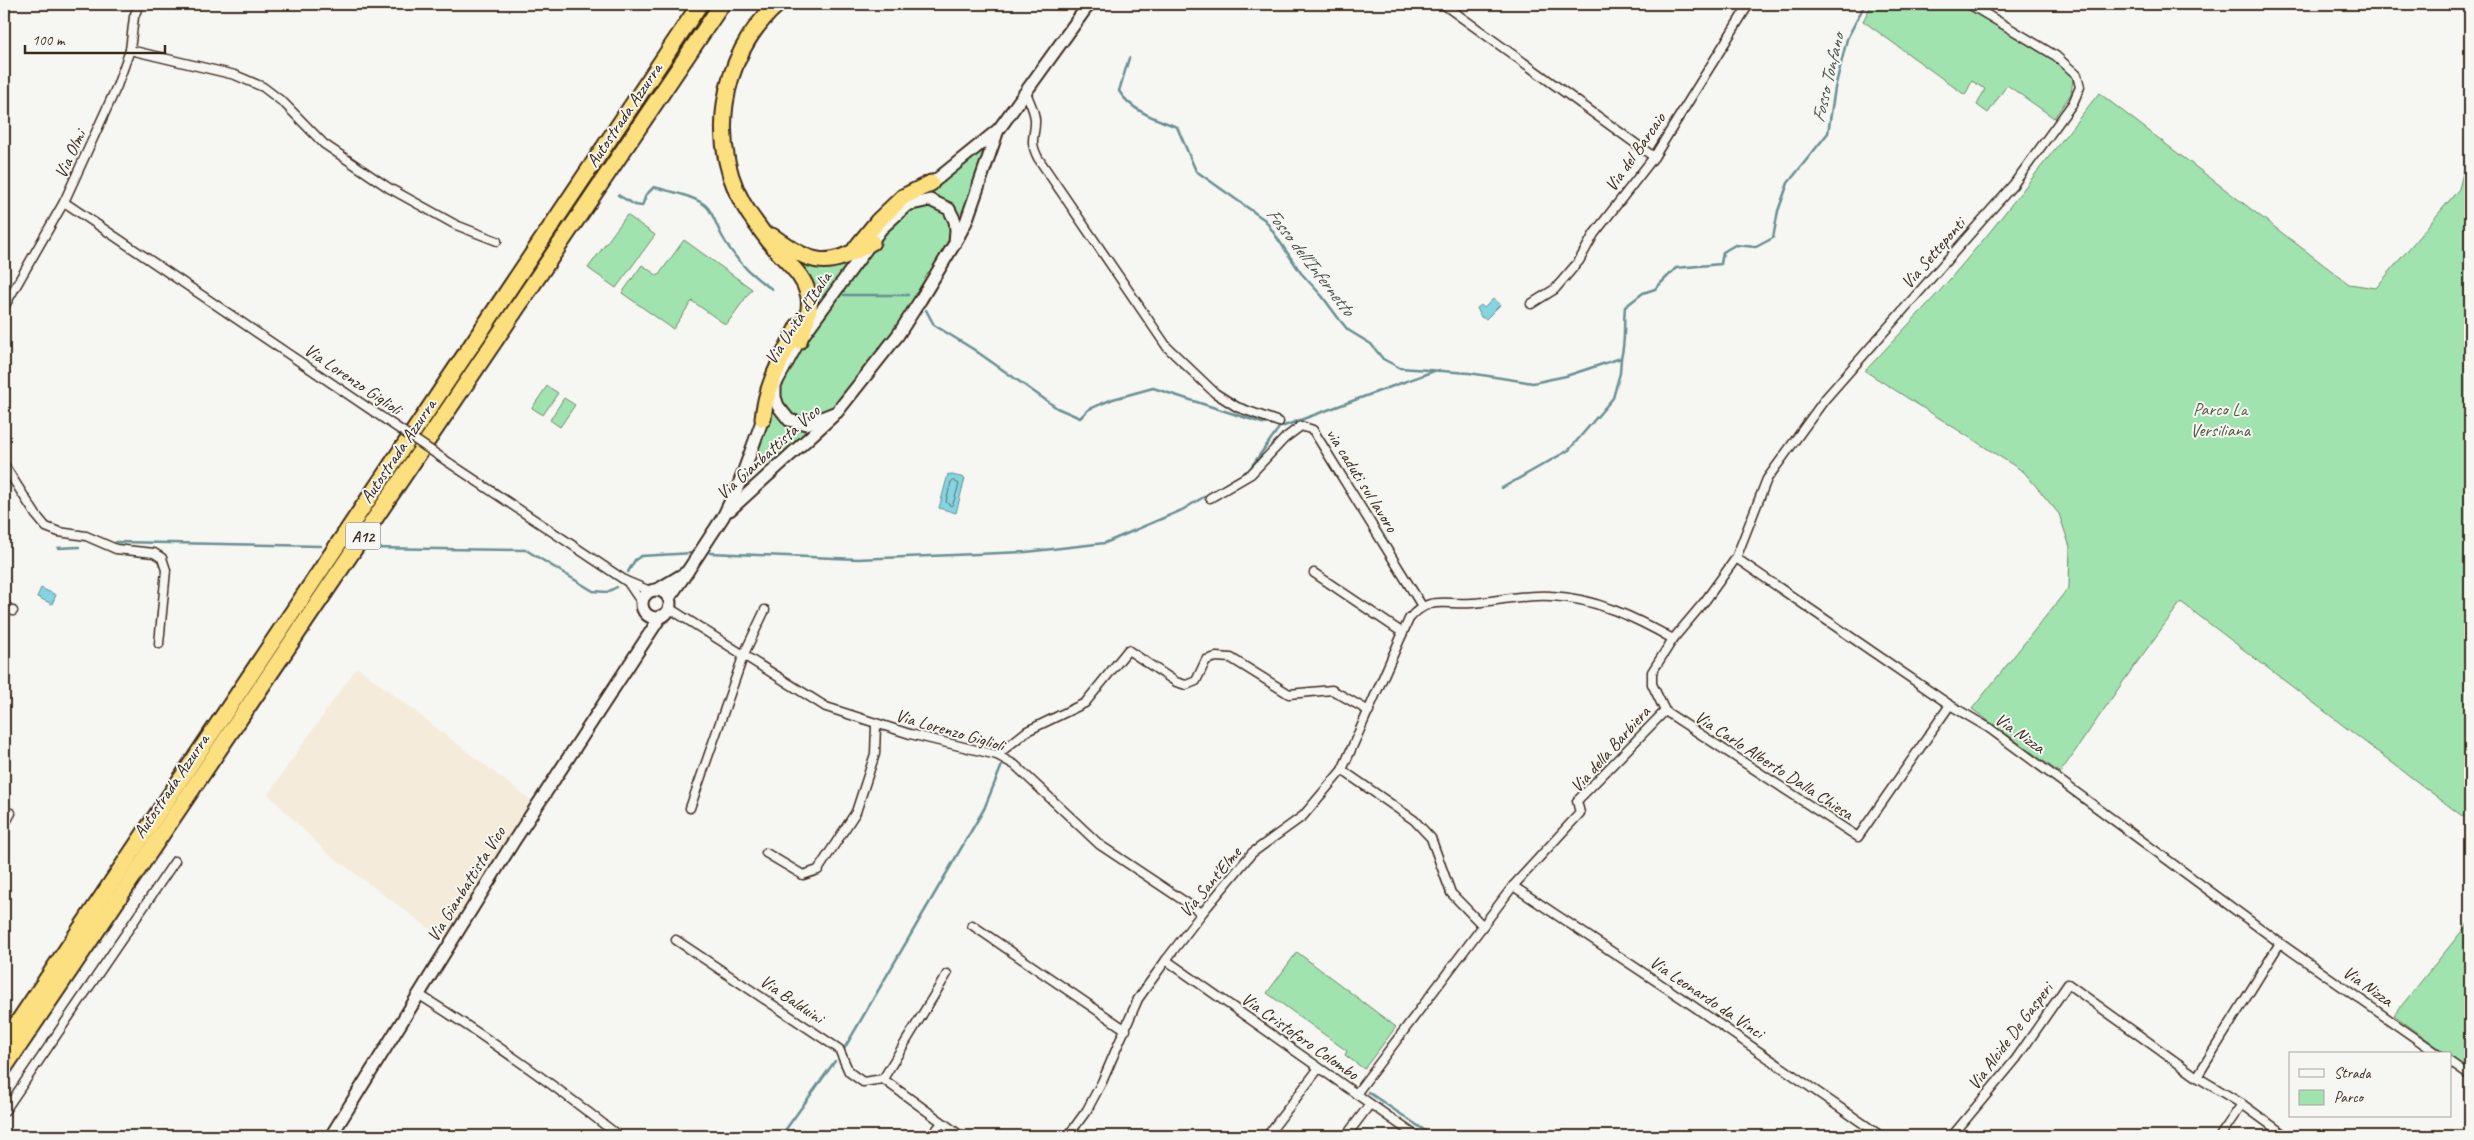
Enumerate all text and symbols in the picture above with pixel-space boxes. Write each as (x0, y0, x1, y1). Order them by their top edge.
scale bar (25, 22, 165, 54)
water label: Fosso Tonfano (1806, 28, 1851, 125)
text: 100 m (32, 31, 66, 50)
street label: Autostrada Azzurra (581, 58, 668, 171)
street label: Via del Barcaio (1600, 107, 1671, 196)
street label: Via Olmi (49, 124, 92, 182)
water label: Fosso dell'Infernetto (1261, 203, 1361, 322)
street label: Via Setteponti (1896, 211, 1971, 293)
street label: Via Unità d'Italia (760, 266, 837, 369)
street label: Via Lorenzo Giglioli (300, 338, 408, 421)
street label: Autostrada Azzurra (355, 394, 442, 507)
park label: Parco La Versiliana (2190, 398, 2252, 441)
street label: Via Gianbattista Vico (712, 399, 825, 504)
street label: via caduti sul lavoro (1321, 424, 1404, 537)
road number: A12 (346, 522, 380, 550)
street label: Via della Barbiera (1565, 700, 1656, 797)
street label: Via Lorenzo Giglioli (893, 704, 1010, 757)
street label: Via Carlo Alberto Dalla Chiesa (1691, 706, 1859, 825)
street label: Via Nizza (1991, 708, 2050, 759)
street label: Autostrada Azzurra (128, 729, 215, 842)
street label: Via Gianbattista Vico (422, 821, 511, 946)
street label: Via Sant'Elme (1174, 841, 1247, 922)
street label: Via Leonardo da Vinci (1646, 951, 1770, 1045)
street label: Via Nizza (2339, 961, 2398, 1012)
street label: Via Balduini (756, 970, 830, 1030)
street label: Via Alcide De Gasperi (1963, 976, 2059, 1094)
street label: Via Cristoforo Colombo (1237, 987, 1364, 1086)
legend (2289, 1052, 2452, 1118)
text: Strada (2334, 1064, 2371, 1083)
text: Parco (2334, 1088, 2365, 1107)

